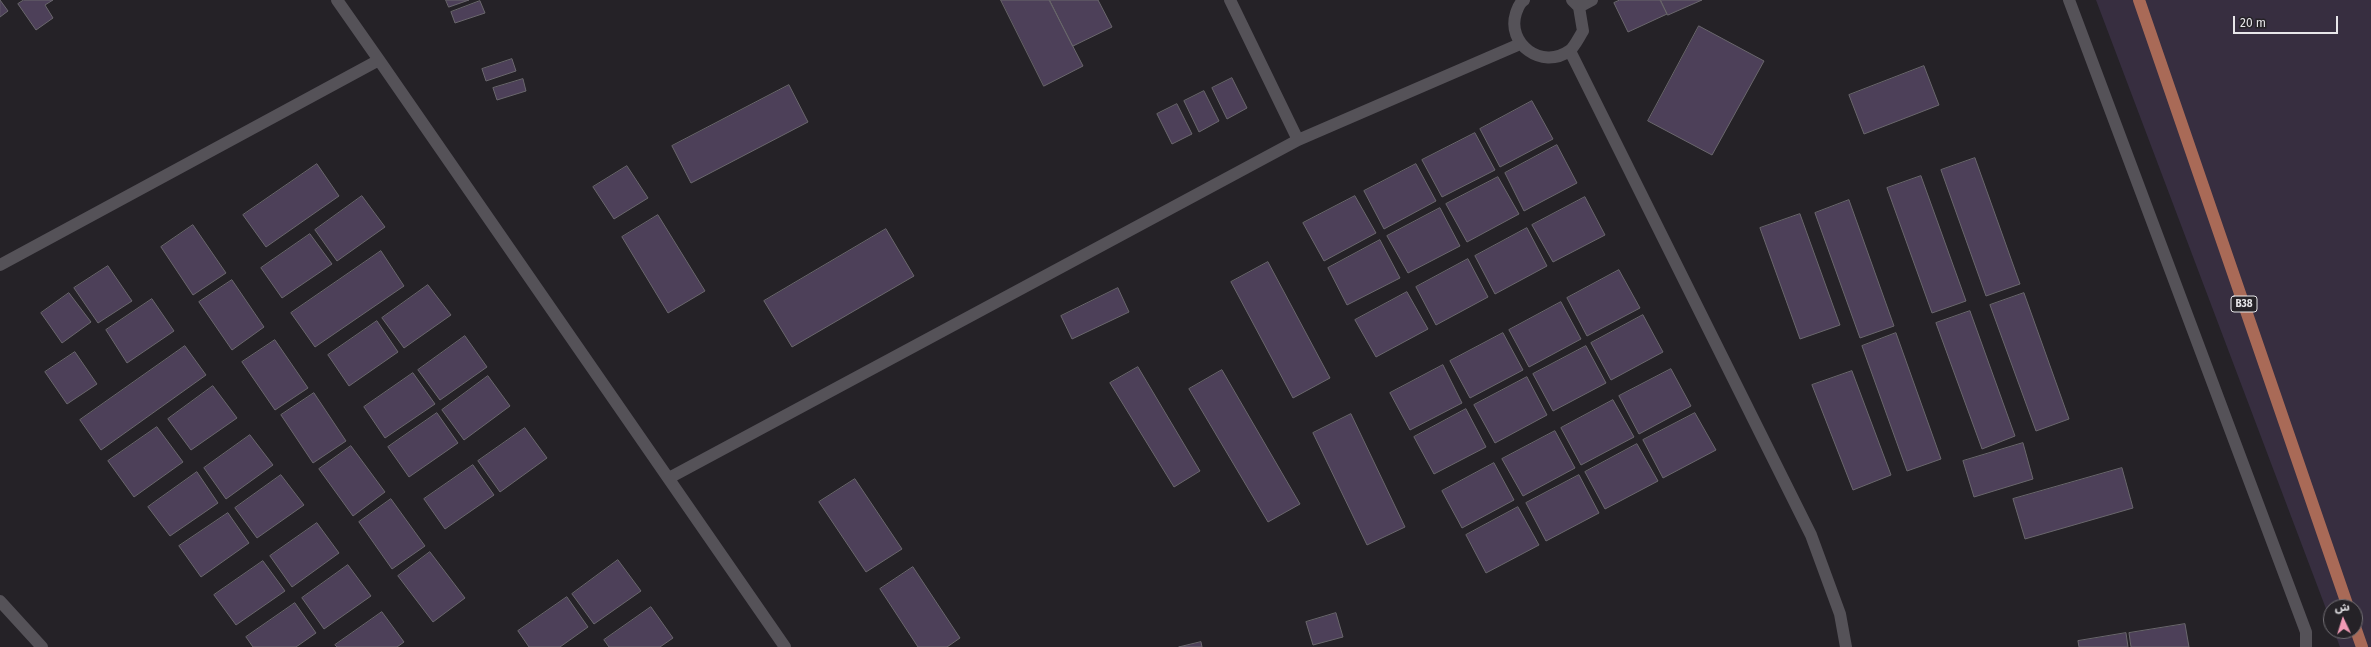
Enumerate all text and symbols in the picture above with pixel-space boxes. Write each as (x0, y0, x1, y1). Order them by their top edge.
scale bar (2235, 8, 2340, 34)
text: 20 m (2240, 16, 2266, 30)
road number: B38 (2231, 296, 2257, 312)
north arrow (2323, 599, 2363, 639)
text: ش (2334, 601, 2350, 615)

